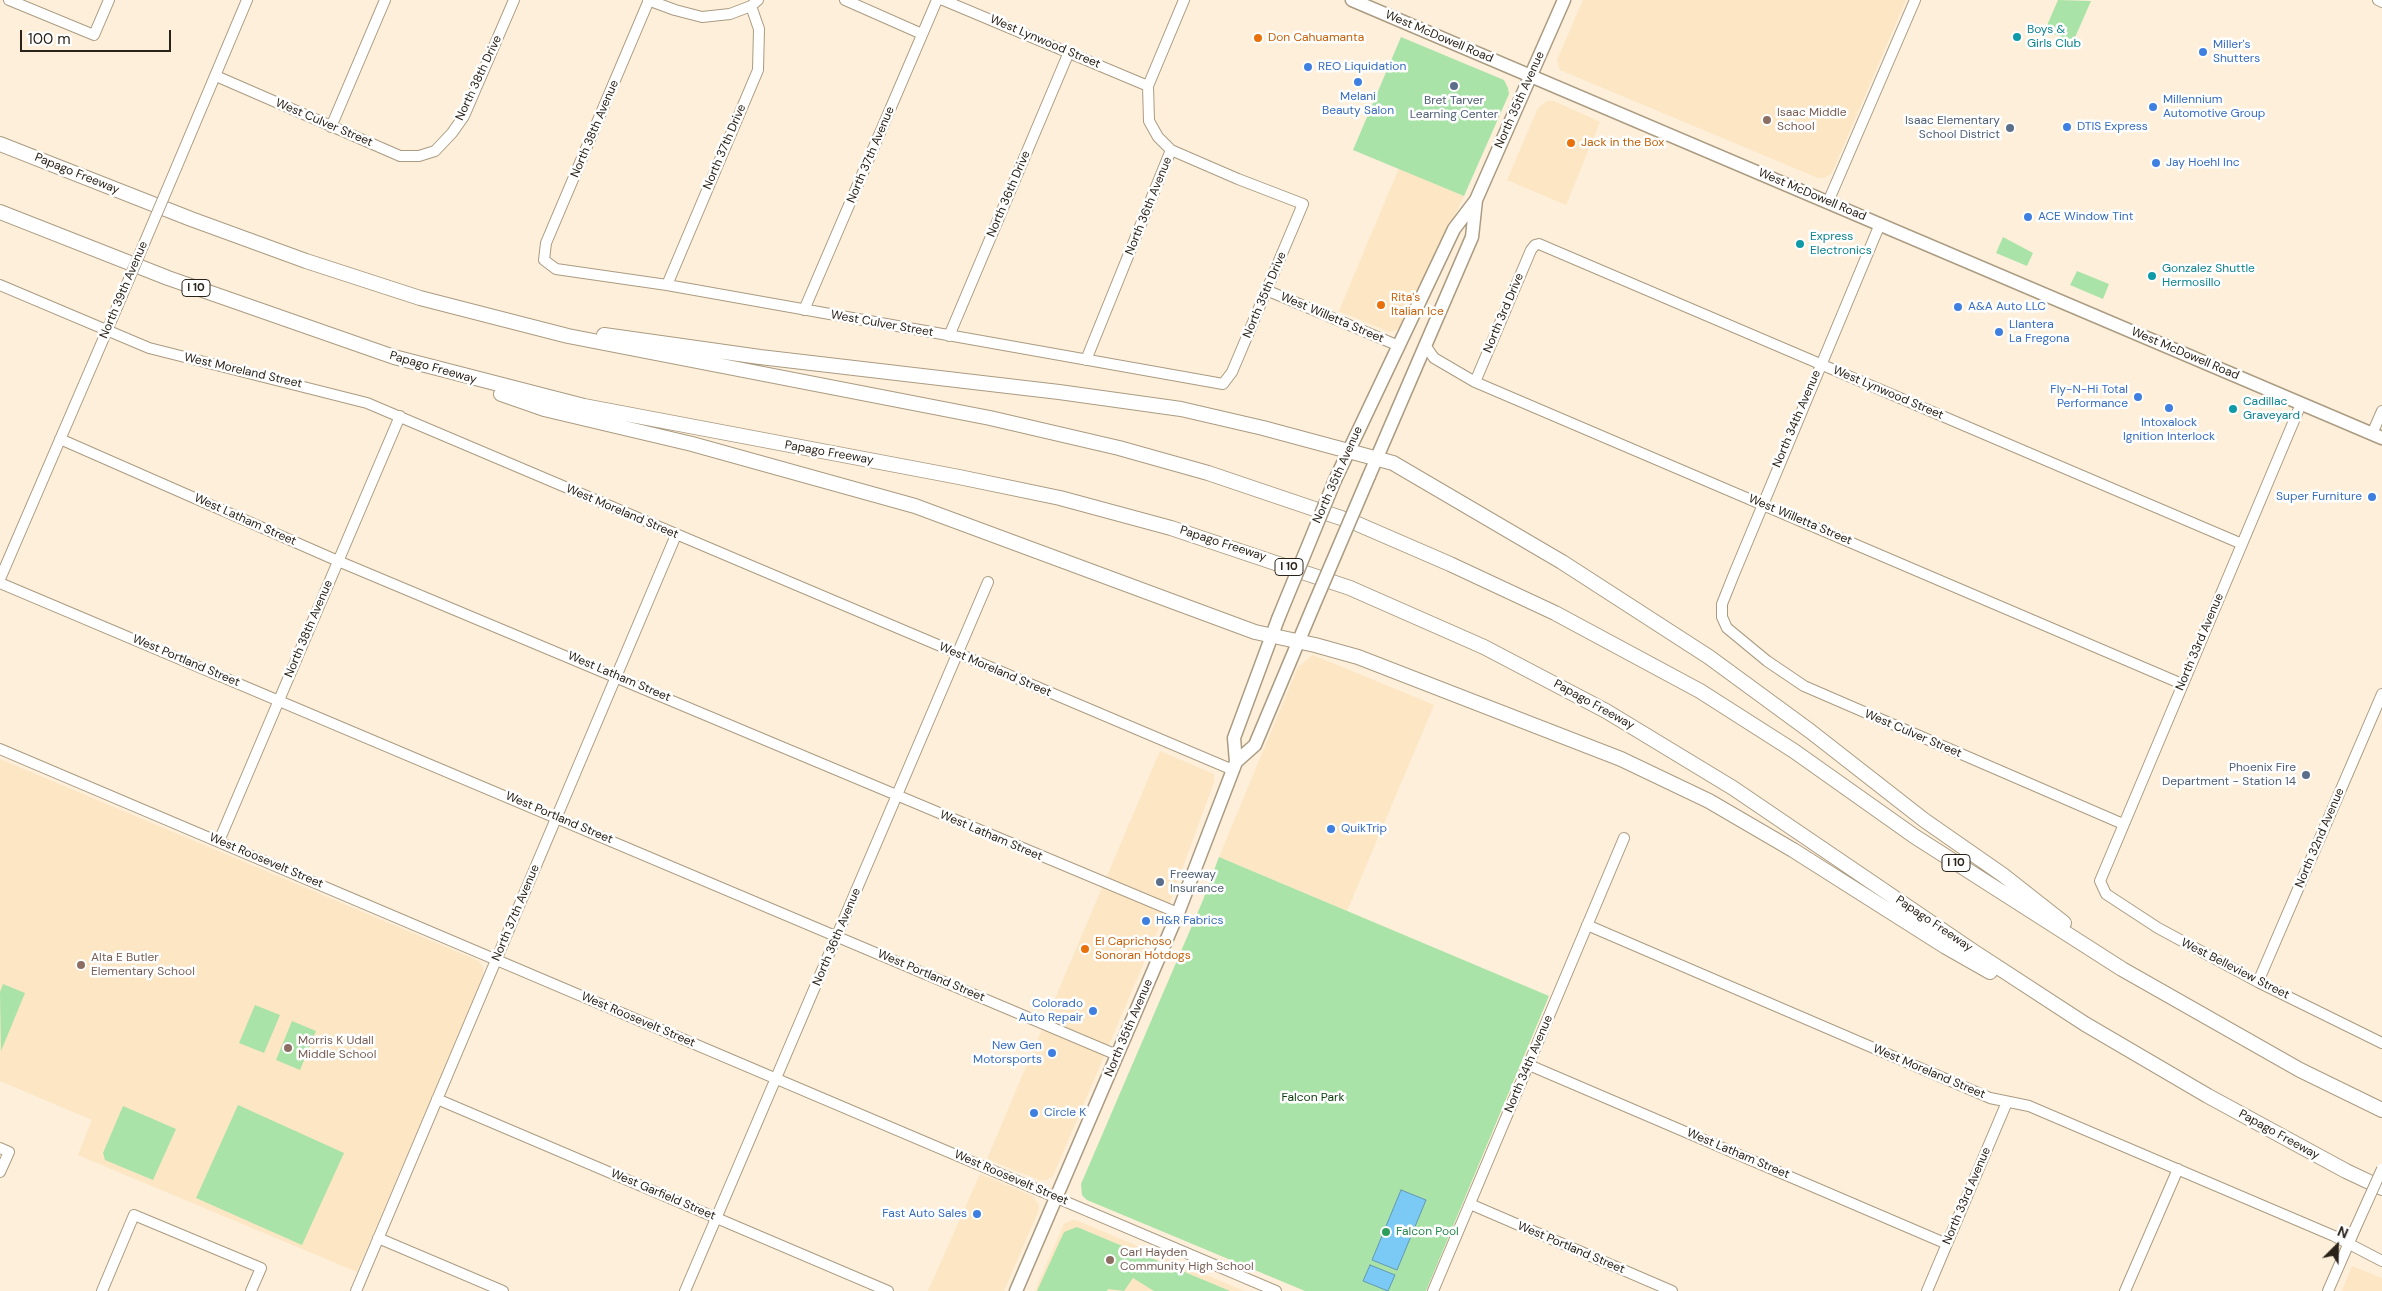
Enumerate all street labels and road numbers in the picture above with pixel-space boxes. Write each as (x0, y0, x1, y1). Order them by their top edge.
street label: West McDowell Road (1383, 8, 1495, 66)
street label: West Lynwood Street (988, 12, 1102, 72)
street label: North 38th Drive (453, 33, 505, 123)
street label: North 35th Avenue (1492, 49, 1548, 151)
street label: North 38th Avenue (568, 78, 622, 180)
street label: West Culver Street (273, 96, 375, 150)
street label: North 37th Drive (701, 102, 749, 192)
street label: North 37th Avenue (844, 105, 898, 205)
street label: North 36th Drive (984, 149, 1034, 239)
street label: Papago Freeway (33, 150, 121, 198)
street label: North 36th Avenue (1123, 155, 1175, 257)
street label: West McDowell Road (1756, 166, 1868, 224)
street label: North 39th Avenue (97, 239, 151, 341)
street label: North 35th Drive (1240, 250, 1290, 340)
street label: North 3rd Drive (1481, 271, 1527, 355)
road number: I 10 (182, 280, 210, 296)
street label: West Willetta Street (1278, 290, 1386, 346)
street label: West Culver Street (829, 308, 935, 340)
street label: West McDowell Road (2129, 325, 2241, 383)
street label: Papago Freeway (388, 349, 478, 387)
street label: West Moreland Street (183, 350, 303, 392)
street label: West Lynwood Street (1831, 363, 1945, 423)
street label: North 34th Avenue (1770, 368, 1824, 470)
street label: North 35th Avenue (1310, 424, 1366, 526)
street label: Papago Freeway (783, 438, 875, 468)
street label: West Moreland Street (564, 482, 680, 542)
street label: West Latham Street (192, 491, 298, 549)
street label: West Willetta Street (1746, 492, 1854, 548)
street label: Papago Freeway (1178, 523, 1268, 565)
road number: I 10 (1275, 558, 1303, 576)
street label: North 38th Avenue (282, 578, 336, 680)
street label: North 33rd Avenue (2173, 591, 2227, 693)
street label: West Portland Street (130, 632, 242, 690)
street label: West Moreland Street (937, 640, 1053, 700)
street label: West Latham Street (565, 649, 673, 705)
street label: Papago Freeway (1551, 677, 1637, 733)
street label: West Culver Street (1862, 707, 1964, 761)
street label: North 32nd Avenue (2292, 786, 2348, 890)
street label: West Portland Street (503, 789, 615, 847)
street label: West Latham Street (937, 808, 1045, 864)
street label: West Roosevelt Street (207, 830, 325, 892)
road number: I 10 (1942, 854, 1970, 871)
street label: North 37th Avenue (489, 863, 543, 963)
street label: North 36th Avenue (810, 886, 864, 988)
street label: Papago Freeway (1893, 893, 1975, 955)
street label: West Belleview Street (2178, 935, 2292, 1003)
street label: West Portland Street (875, 947, 987, 1005)
street label: North 35th Avenue (1102, 977, 1156, 1079)
street label: West Roosevelt Street (579, 989, 697, 1051)
street label: North 34th Avenue (1502, 1013, 1556, 1115)
street label: West Moreland Street (1871, 1042, 1987, 1102)
street label: Papago Freeway (2236, 1107, 2322, 1163)
street label: West Latham Street (1684, 1126, 1792, 1182)
street label: North 33rd Avenue (1940, 1145, 1994, 1247)
street label: West Roosevelt Street (952, 1147, 1070, 1209)
street label: West Garfield Street (608, 1166, 718, 1224)
street label: West Portland Street (1515, 1219, 1627, 1277)

